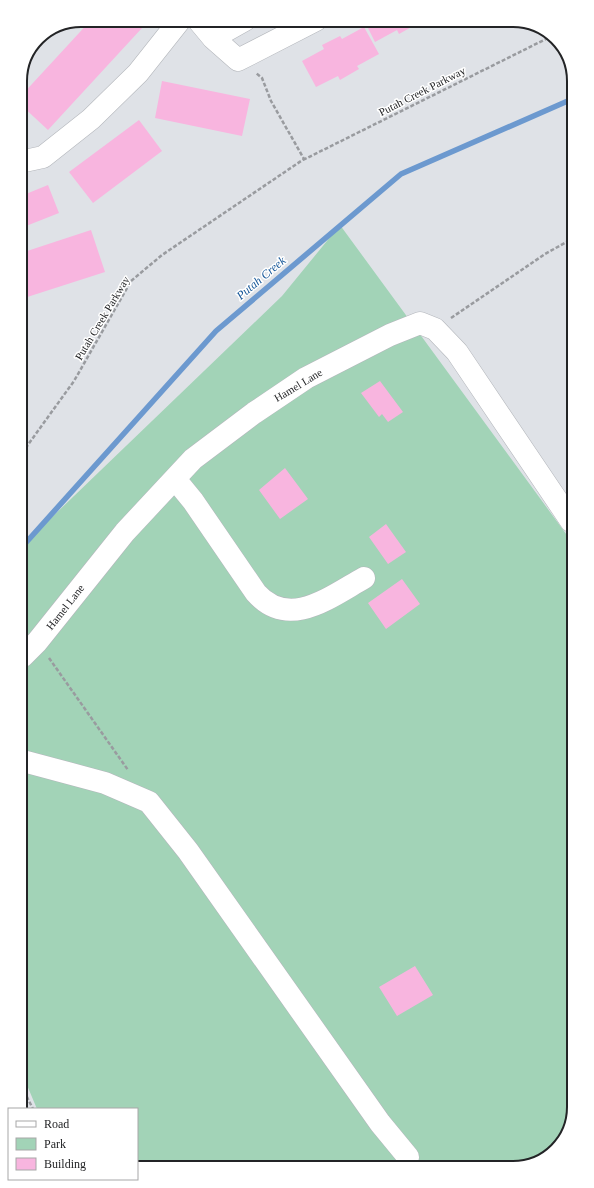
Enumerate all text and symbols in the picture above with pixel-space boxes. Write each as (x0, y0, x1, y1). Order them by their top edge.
street label: Putah Creek Parkway (377, 64, 468, 118)
water label: Putah Creek (233, 253, 289, 303)
street label: Putah Creek Parkway (72, 274, 132, 362)
street label: Hamel Lane (272, 366, 324, 404)
street label: Hamel Lane (44, 582, 86, 632)
legend (8, 1108, 138, 1180)
text: Road (44, 1117, 69, 1131)
text: Park (44, 1137, 66, 1151)
text: Building (44, 1157, 86, 1171)

